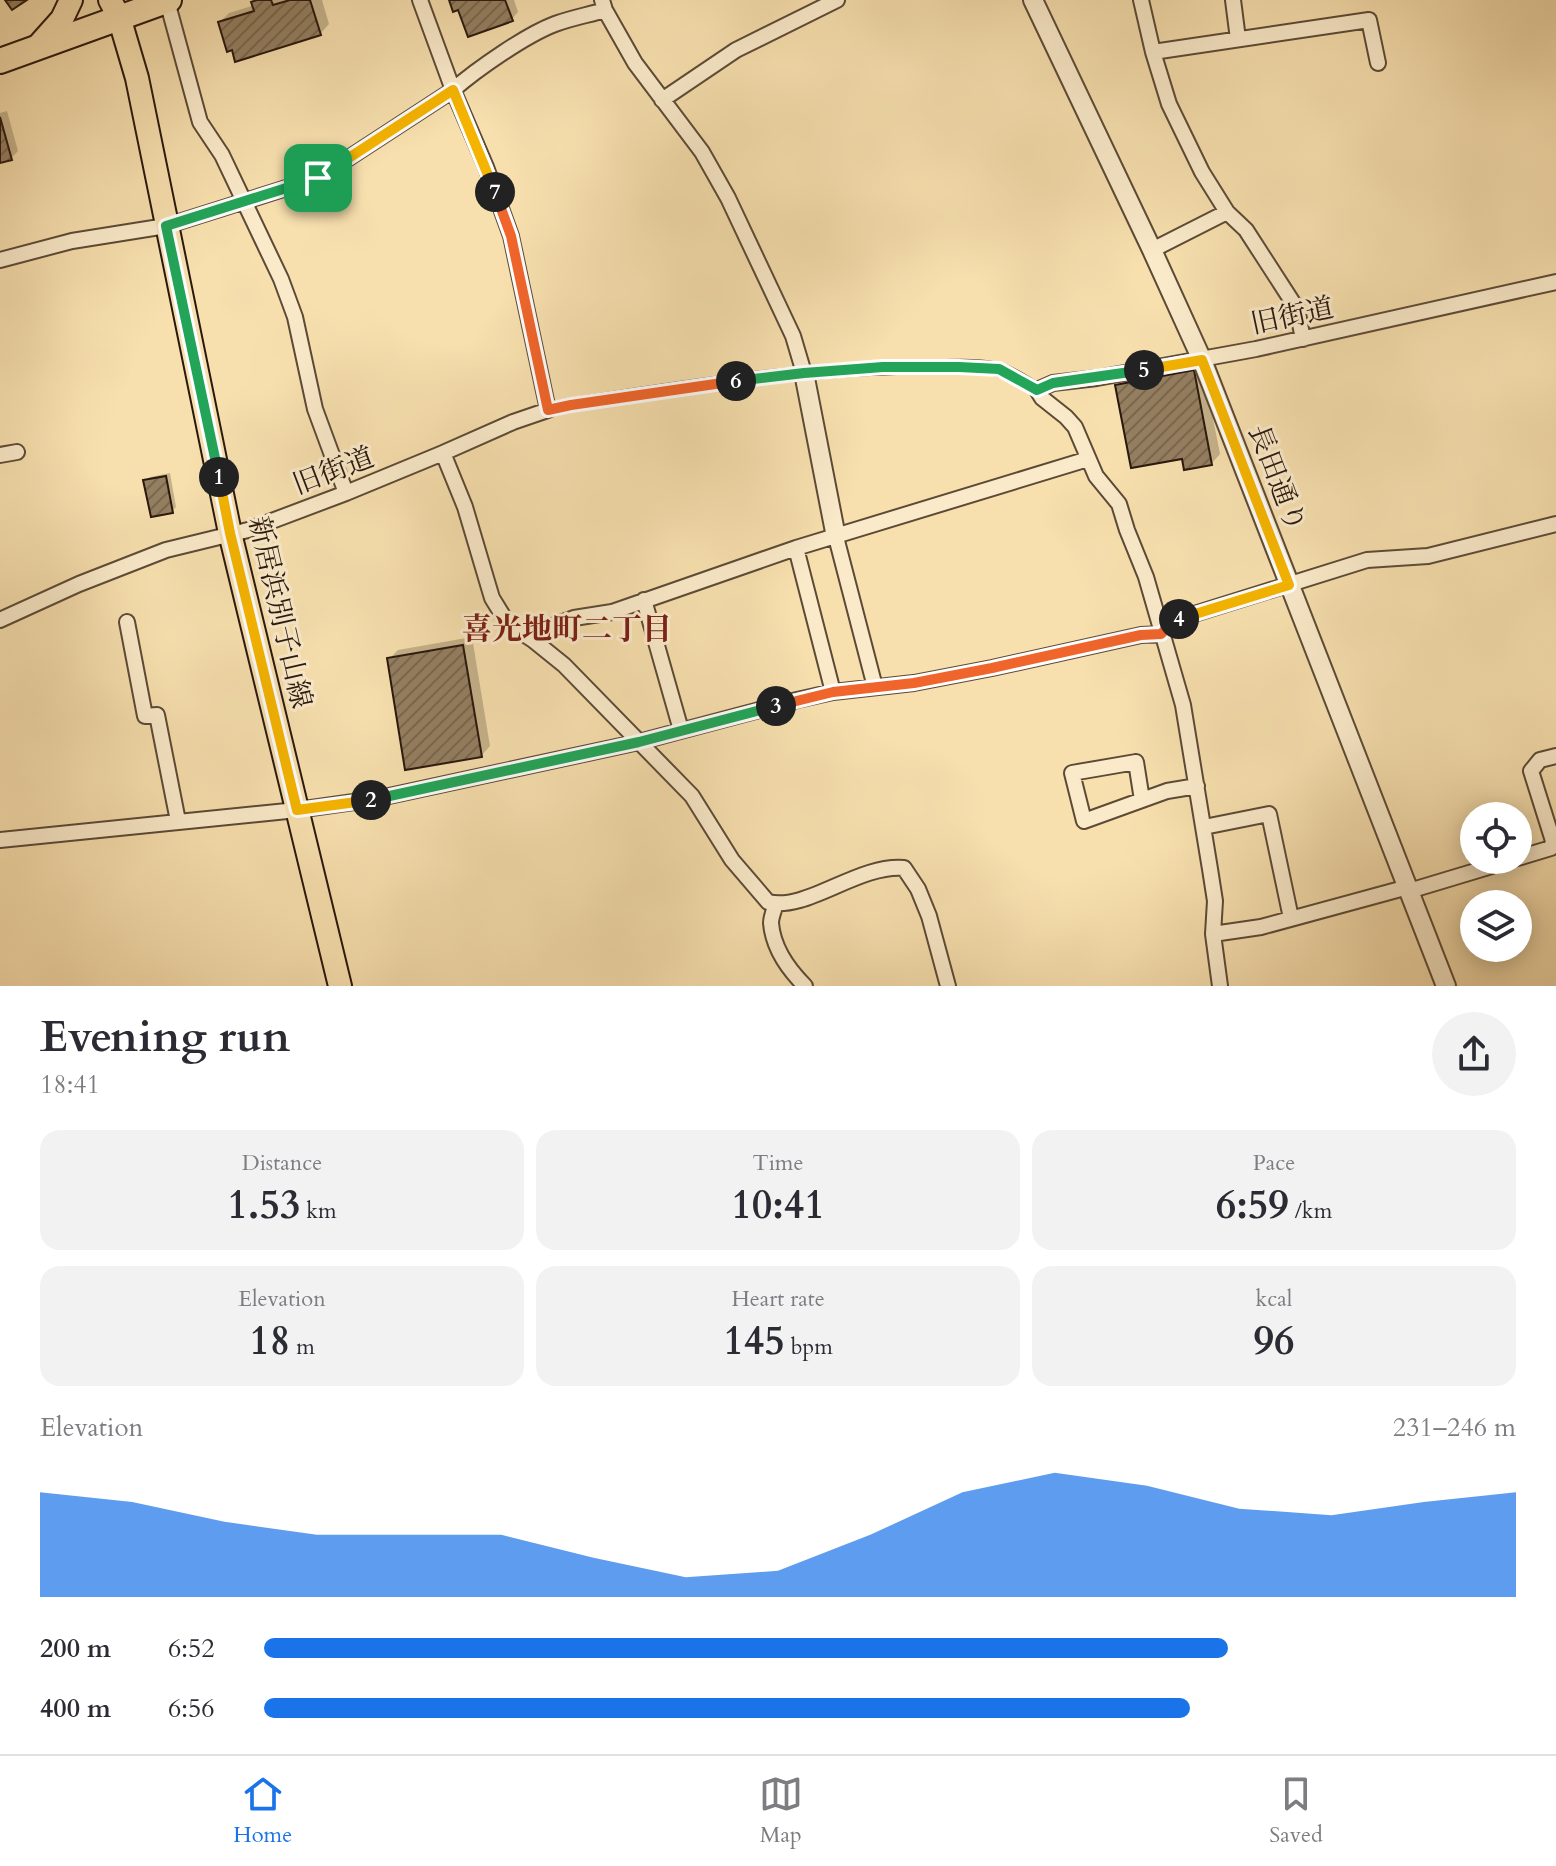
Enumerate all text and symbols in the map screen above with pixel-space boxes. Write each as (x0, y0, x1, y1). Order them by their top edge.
pin (284, 144, 352, 212)
icon: arrive (296, 156, 340, 200)
pin: 7 (475, 172, 515, 212)
text: 7 (489, 177, 501, 207)
street label: 旧街道 (1247, 289, 1337, 343)
pin: 5 (1124, 350, 1164, 390)
text: 5 (1138, 355, 1150, 385)
pin: 6 (716, 361, 756, 401)
text: 6 (730, 366, 742, 396)
street label: 長田通り (1239, 419, 1315, 537)
street label: 旧街道 (287, 438, 379, 504)
pin: 1 (199, 457, 239, 497)
text: 1 (213, 462, 225, 492)
street label: 新居浜別子山線 (239, 512, 321, 712)
pin: 4 (1159, 599, 1199, 639)
text: 4 (1173, 604, 1185, 634)
district label: 喜光地町二丁目 (462, 609, 672, 650)
pin: 3 (756, 686, 796, 726)
text: 3 (770, 691, 782, 721)
pin: 2 (351, 780, 391, 820)
text: 2 (365, 785, 377, 815)
map controls (1460, 802, 1532, 962)
button: locate (1460, 802, 1532, 874)
button: layers (1460, 890, 1532, 962)
text: Evening run (40, 1007, 290, 1067)
button: share (1432, 1012, 1516, 1096)
text: 18:41 (40, 1067, 100, 1102)
text: Distance (242, 1148, 322, 1178)
text: Time (753, 1148, 803, 1178)
text: Pace (1253, 1148, 1295, 1178)
text: 1.53 (227, 1178, 300, 1233)
text: 10:41 (731, 1178, 825, 1233)
text: 6:59 (1216, 1178, 1289, 1233)
text: km (300, 1196, 337, 1226)
text: /km (1289, 1196, 1332, 1226)
text: Elevation (238, 1284, 326, 1314)
text: Heart rate (731, 1284, 825, 1314)
text: kcal (1256, 1284, 1292, 1314)
text: 18 (249, 1314, 290, 1369)
text: 145 (723, 1314, 785, 1369)
text: 96 (1254, 1314, 1294, 1369)
text: m (290, 1332, 315, 1362)
text: bpm (785, 1332, 833, 1362)
text: Elevation (40, 1410, 143, 1445)
text: 231–246 m (1393, 1410, 1516, 1445)
text: 200 m (40, 1631, 111, 1666)
text: 6:52 (168, 1631, 215, 1666)
text: 400 m (40, 1691, 111, 1726)
text: 6:56 (168, 1691, 215, 1726)
tab: Home (233, 1772, 292, 1850)
tab: Map (759, 1772, 803, 1850)
tab: Saved (1269, 1772, 1323, 1850)

